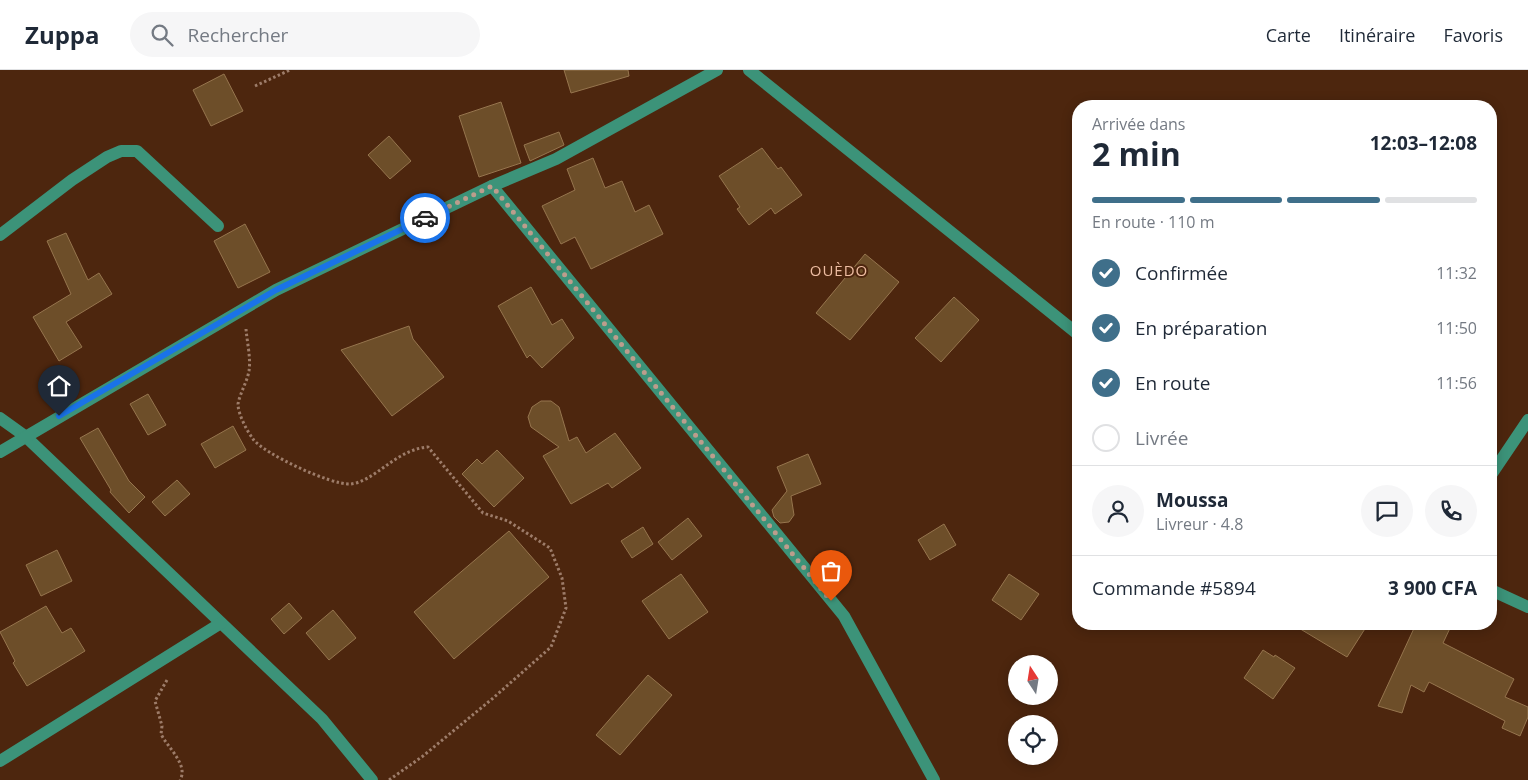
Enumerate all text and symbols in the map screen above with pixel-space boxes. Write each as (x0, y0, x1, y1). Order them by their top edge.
search box (130, 12, 480, 57)
text: Zuppa (25, 18, 100, 51)
icon: search (148, 21, 176, 49)
text: Rechercher (188, 22, 288, 48)
text: Carte (1266, 23, 1311, 47)
text: Itinéraire (1339, 23, 1415, 47)
text: Favoris (1443, 23, 1503, 47)
text: Arrivée dans (1092, 113, 1185, 135)
text: 12:03–12:08 (1370, 130, 1477, 156)
text: 2 min (1092, 132, 1181, 175)
courier (400, 193, 450, 243)
icon: car (411, 204, 439, 232)
text: En route · 110 m (1092, 211, 1214, 233)
icon: check (1092, 259, 1120, 287)
district label: OUÈDO (810, 260, 868, 280)
text: Confirmée (1135, 260, 1228, 286)
text: 11:32 (1436, 262, 1477, 284)
icon: check (1092, 314, 1120, 342)
text: En préparation (1135, 315, 1267, 341)
text: 11:50 (1436, 317, 1477, 339)
pin (38, 365, 80, 416)
icon: check (1092, 369, 1120, 397)
text: En route (1135, 370, 1210, 396)
icon: home (45, 372, 73, 400)
text: 11:56 (1436, 372, 1477, 394)
text: Livrée (1135, 425, 1188, 451)
button: person (1092, 485, 1144, 537)
button: chat (1361, 485, 1413, 537)
button: phone (1425, 485, 1477, 537)
text: Moussa (1156, 487, 1229, 513)
text: Livreur · 4.8 (1156, 513, 1243, 535)
pin (810, 550, 852, 601)
icon: bag (817, 557, 845, 585)
text: Commande #5894 (1092, 575, 1256, 601)
text: 3 900 CFA (1388, 575, 1477, 601)
north arrow (1008, 655, 1058, 705)
map controls (1008, 655, 1058, 765)
button: locate (1008, 715, 1058, 765)

